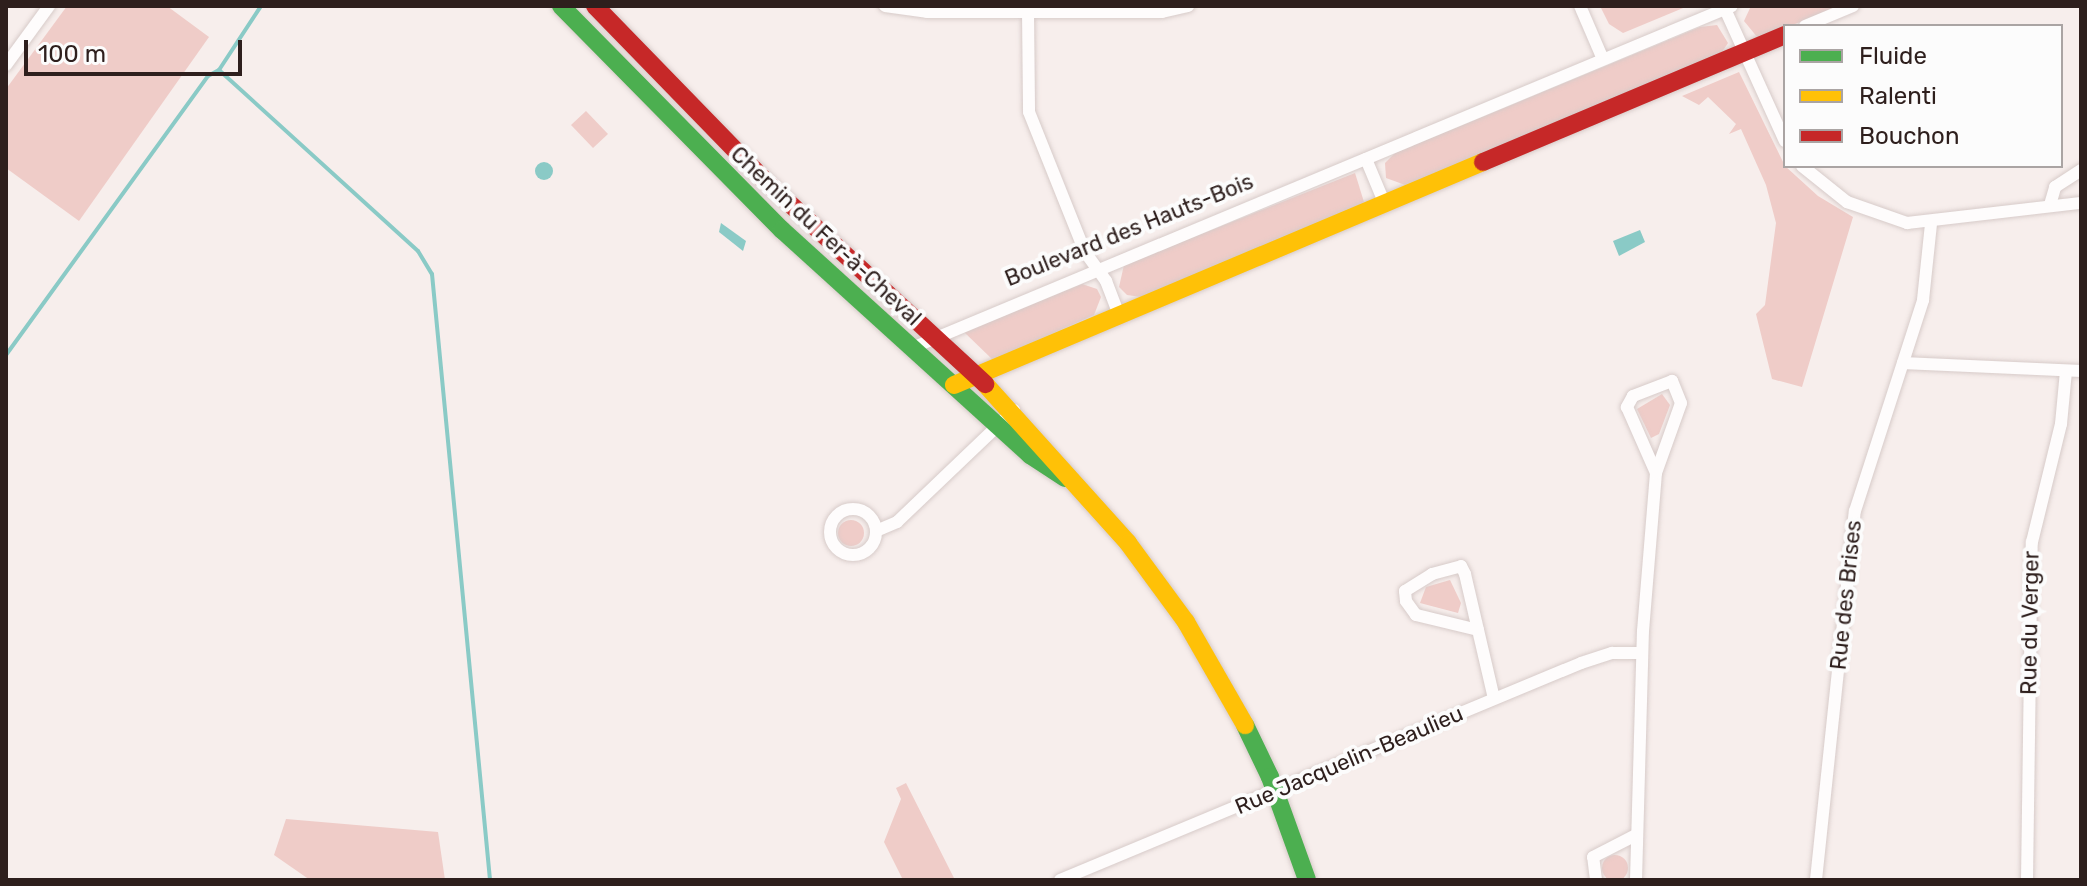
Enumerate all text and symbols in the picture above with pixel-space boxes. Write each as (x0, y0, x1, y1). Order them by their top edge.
scale bar (28, 24, 246, 74)
legend (1783, 24, 2063, 168)
text: 100 m (38, 40, 106, 68)
text: Fluide (1859, 42, 1927, 70)
text: Ralenti (1859, 82, 1937, 110)
text: Bouchon (1859, 122, 1959, 150)
street label: Chemin du Fer-à-Cheval (725, 141, 927, 331)
street label: Boulevard des Hauts-Bois (1001, 168, 1257, 292)
street label: Rue des Brises (1825, 519, 1867, 671)
street label: Rue du Verger (2016, 550, 2044, 696)
street label: Rue Jacquelin-Beaulieu (1231, 700, 1467, 820)

